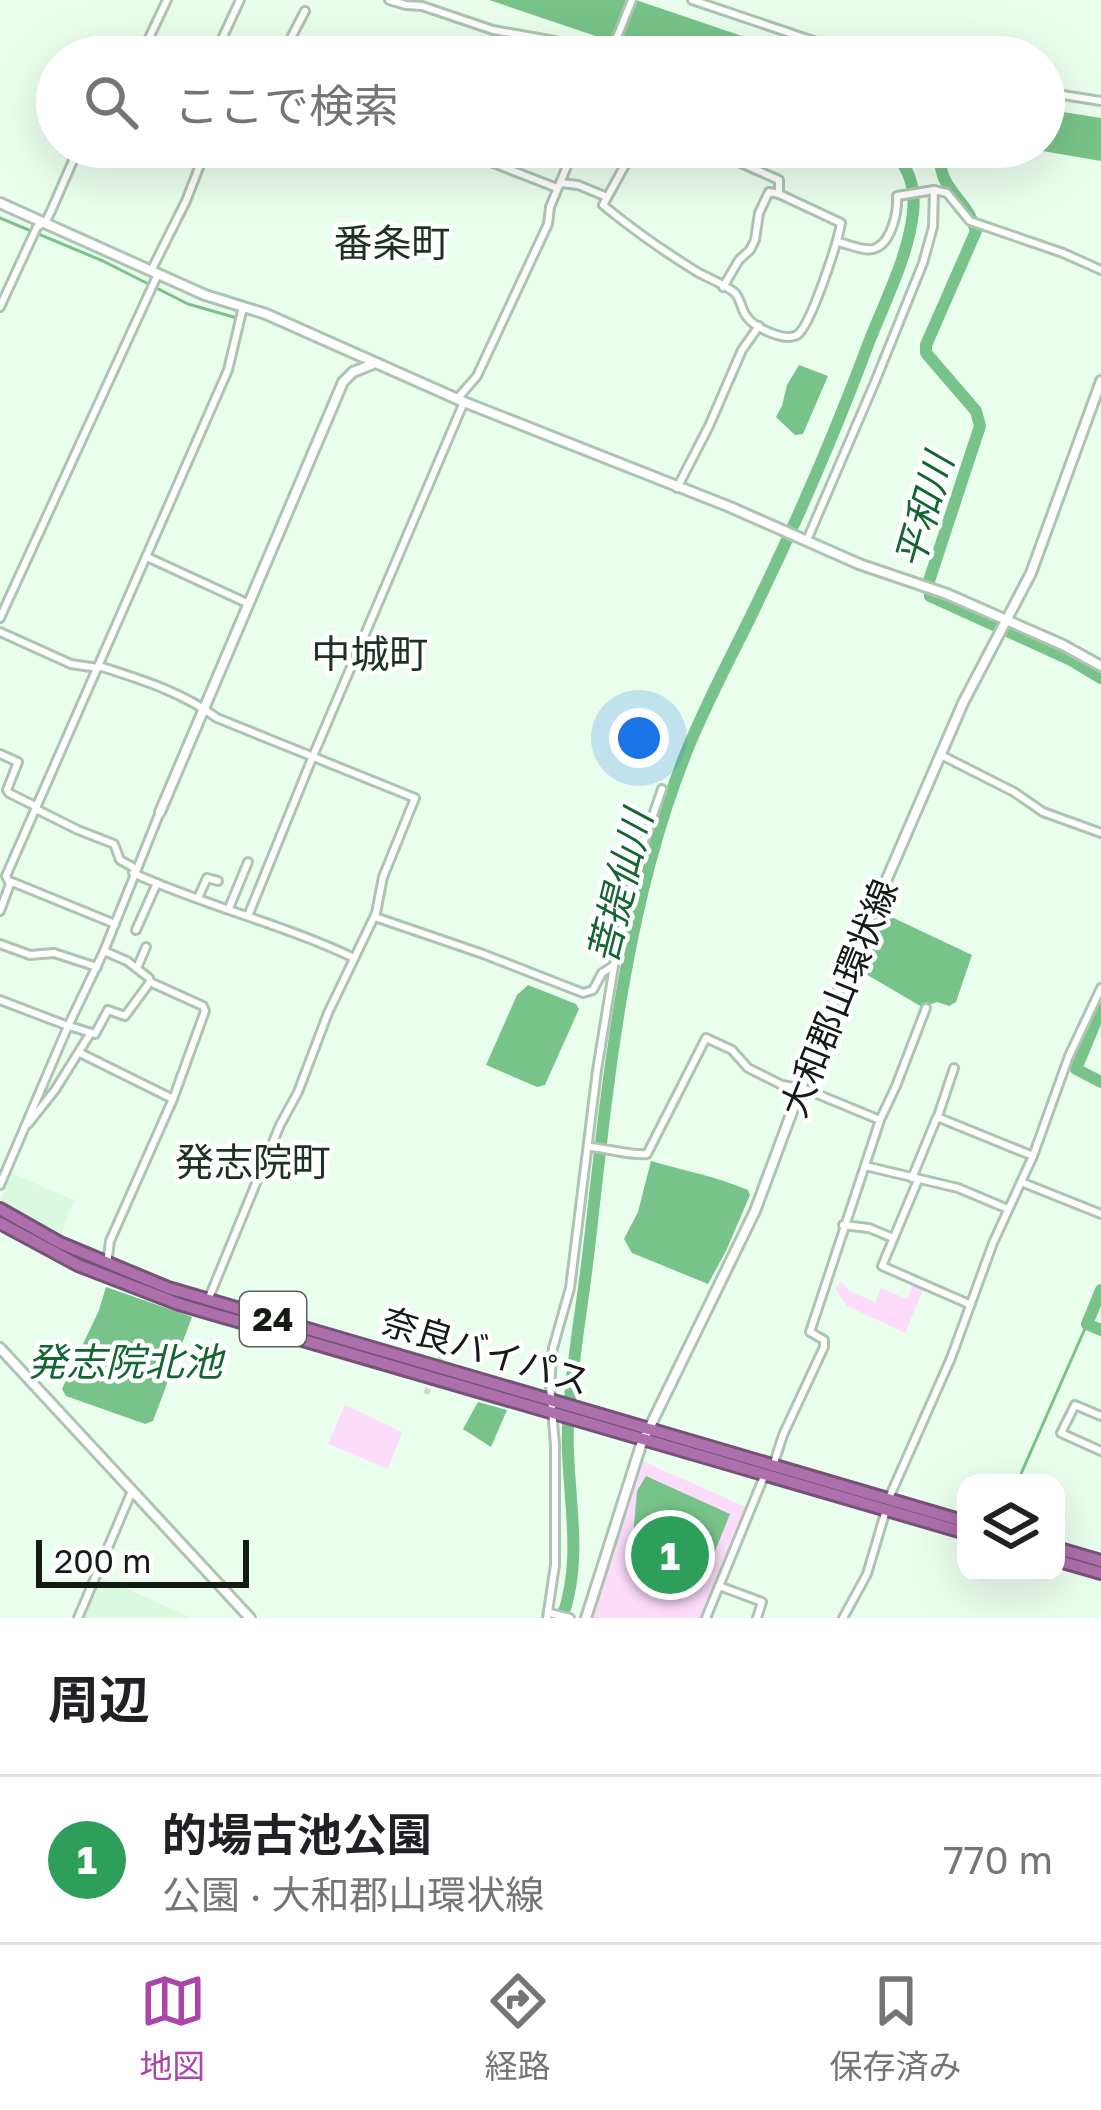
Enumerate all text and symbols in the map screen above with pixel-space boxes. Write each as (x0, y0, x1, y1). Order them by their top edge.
search box (36, 36, 1065, 168)
icon: search (78, 69, 144, 135)
text: ここで検索 (174, 78, 399, 132)
district label: 番条町 (333, 219, 451, 266)
water label: 平和川 (885, 444, 963, 574)
district label: 中城町 (311, 630, 429, 677)
your location (609, 708, 669, 768)
water label: 菩提仙川 (578, 802, 662, 968)
street label: 大和郡山環状線 (771, 873, 906, 1123)
district label: 発志院町 (175, 1138, 331, 1185)
road number: 24 (240, 1292, 306, 1346)
street label: 奈良バイパス (377, 1298, 595, 1403)
water label: 発志院北池 (27, 1338, 226, 1385)
map controls (957, 1474, 1065, 1582)
button: layers (957, 1474, 1065, 1582)
pin: 1 (631, 1510, 709, 1600)
scale bar (36, 1534, 249, 1587)
text: 200 m (54, 1541, 152, 1580)
text: 周辺 (48, 1668, 150, 1729)
text: 的場古池公園 (162, 1807, 432, 1861)
text: 1 (77, 1836, 97, 1883)
text: 770 m (943, 1836, 1053, 1883)
text: 公園 · 大和郡山環状線 (162, 1871, 544, 1918)
tab: 地図 (140, 1968, 206, 2088)
tab: 経路 (485, 1968, 551, 2088)
tab: 保存済み (830, 1968, 962, 2088)

